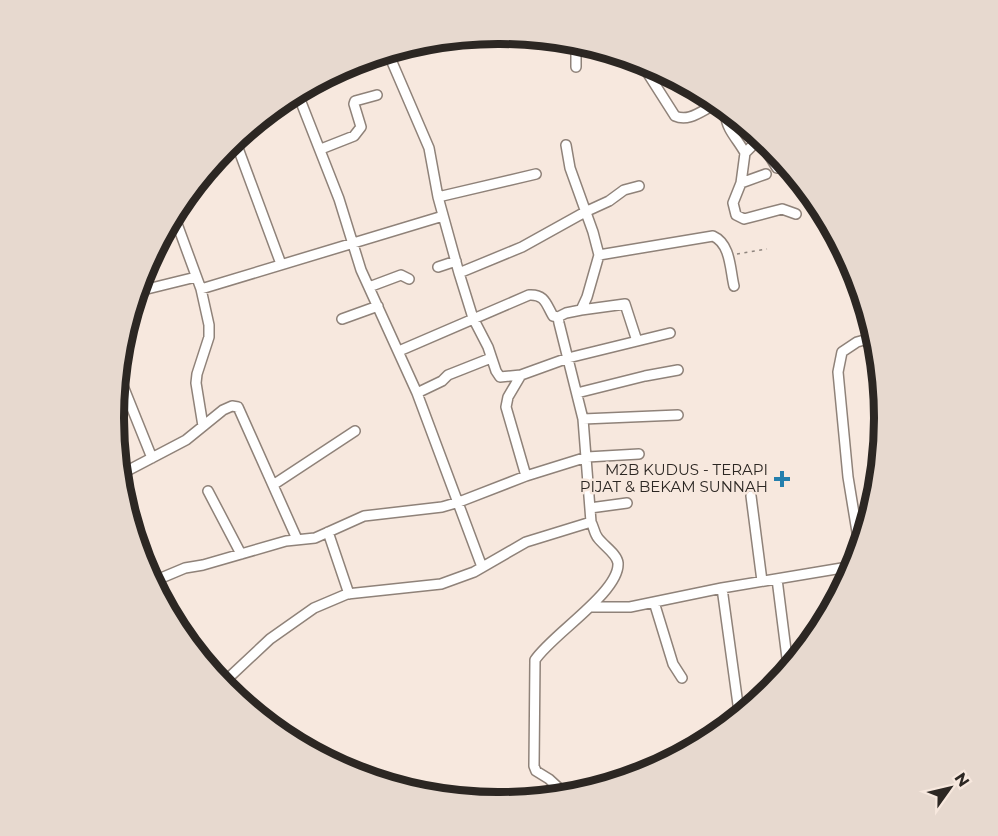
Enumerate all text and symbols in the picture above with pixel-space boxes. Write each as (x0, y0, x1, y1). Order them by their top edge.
place label: M2B KUDUS - TERAPI PIJAT & BEKAM SUNNAH (580, 460, 768, 496)
marker: M2B KUDUS - TERAPI PIJAT & BEKAM SUNNAH (773, 470, 791, 488)
north arrow (920, 758, 980, 818)
text: N (951, 769, 974, 791)

